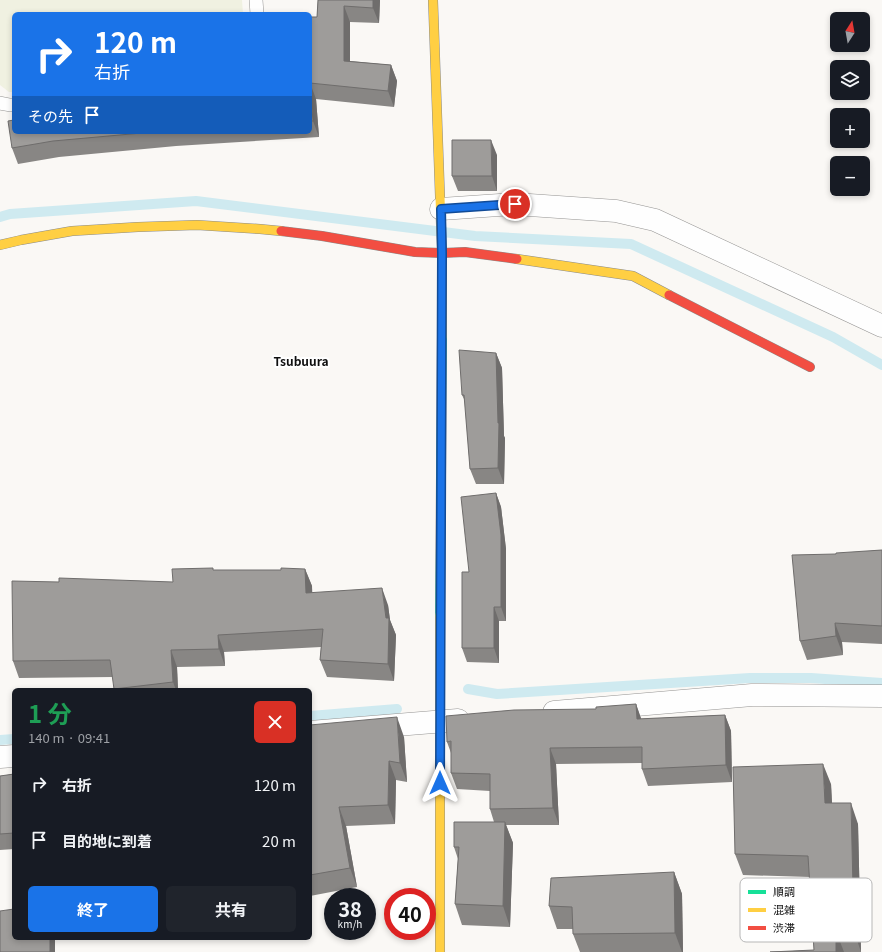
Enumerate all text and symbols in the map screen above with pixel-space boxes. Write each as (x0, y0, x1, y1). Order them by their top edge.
north arrow (830, 12, 870, 52)
map controls (830, 12, 870, 196)
text: 120 m (94, 21, 177, 61)
icon: right (28, 28, 80, 80)
text: 右折 (94, 58, 130, 84)
button: layers (830, 60, 870, 100)
icon: arrive (81, 104, 103, 126)
text: その先 (28, 105, 73, 126)
button: + (830, 108, 870, 148)
button: − (830, 156, 870, 196)
pin (498, 187, 532, 221)
icon: arrive (504, 193, 526, 215)
district label: Tsubuura (273, 352, 329, 369)
text: 1 分 (28, 695, 72, 730)
button: close (254, 701, 296, 743)
text: 140 m · 09:41 (28, 728, 110, 747)
position arrow (419, 762, 461, 804)
icon: right (28, 773, 50, 795)
text: 右折 (62, 774, 92, 795)
text: 120 m (254, 774, 296, 795)
icon: arrive (28, 829, 50, 851)
text: 目的地に到着 (62, 830, 152, 851)
text: 20 m (262, 830, 296, 851)
legend (740, 878, 872, 942)
text: 順調 (773, 883, 795, 899)
button: 終了 (28, 886, 158, 932)
button: 共有 (166, 886, 296, 932)
speed limit sign: 40 (384, 888, 436, 940)
text: 38 (338, 894, 362, 923)
text: 混雑 (773, 901, 795, 917)
text: km/h (338, 916, 362, 931)
text: 渋滞 (773, 919, 795, 935)

